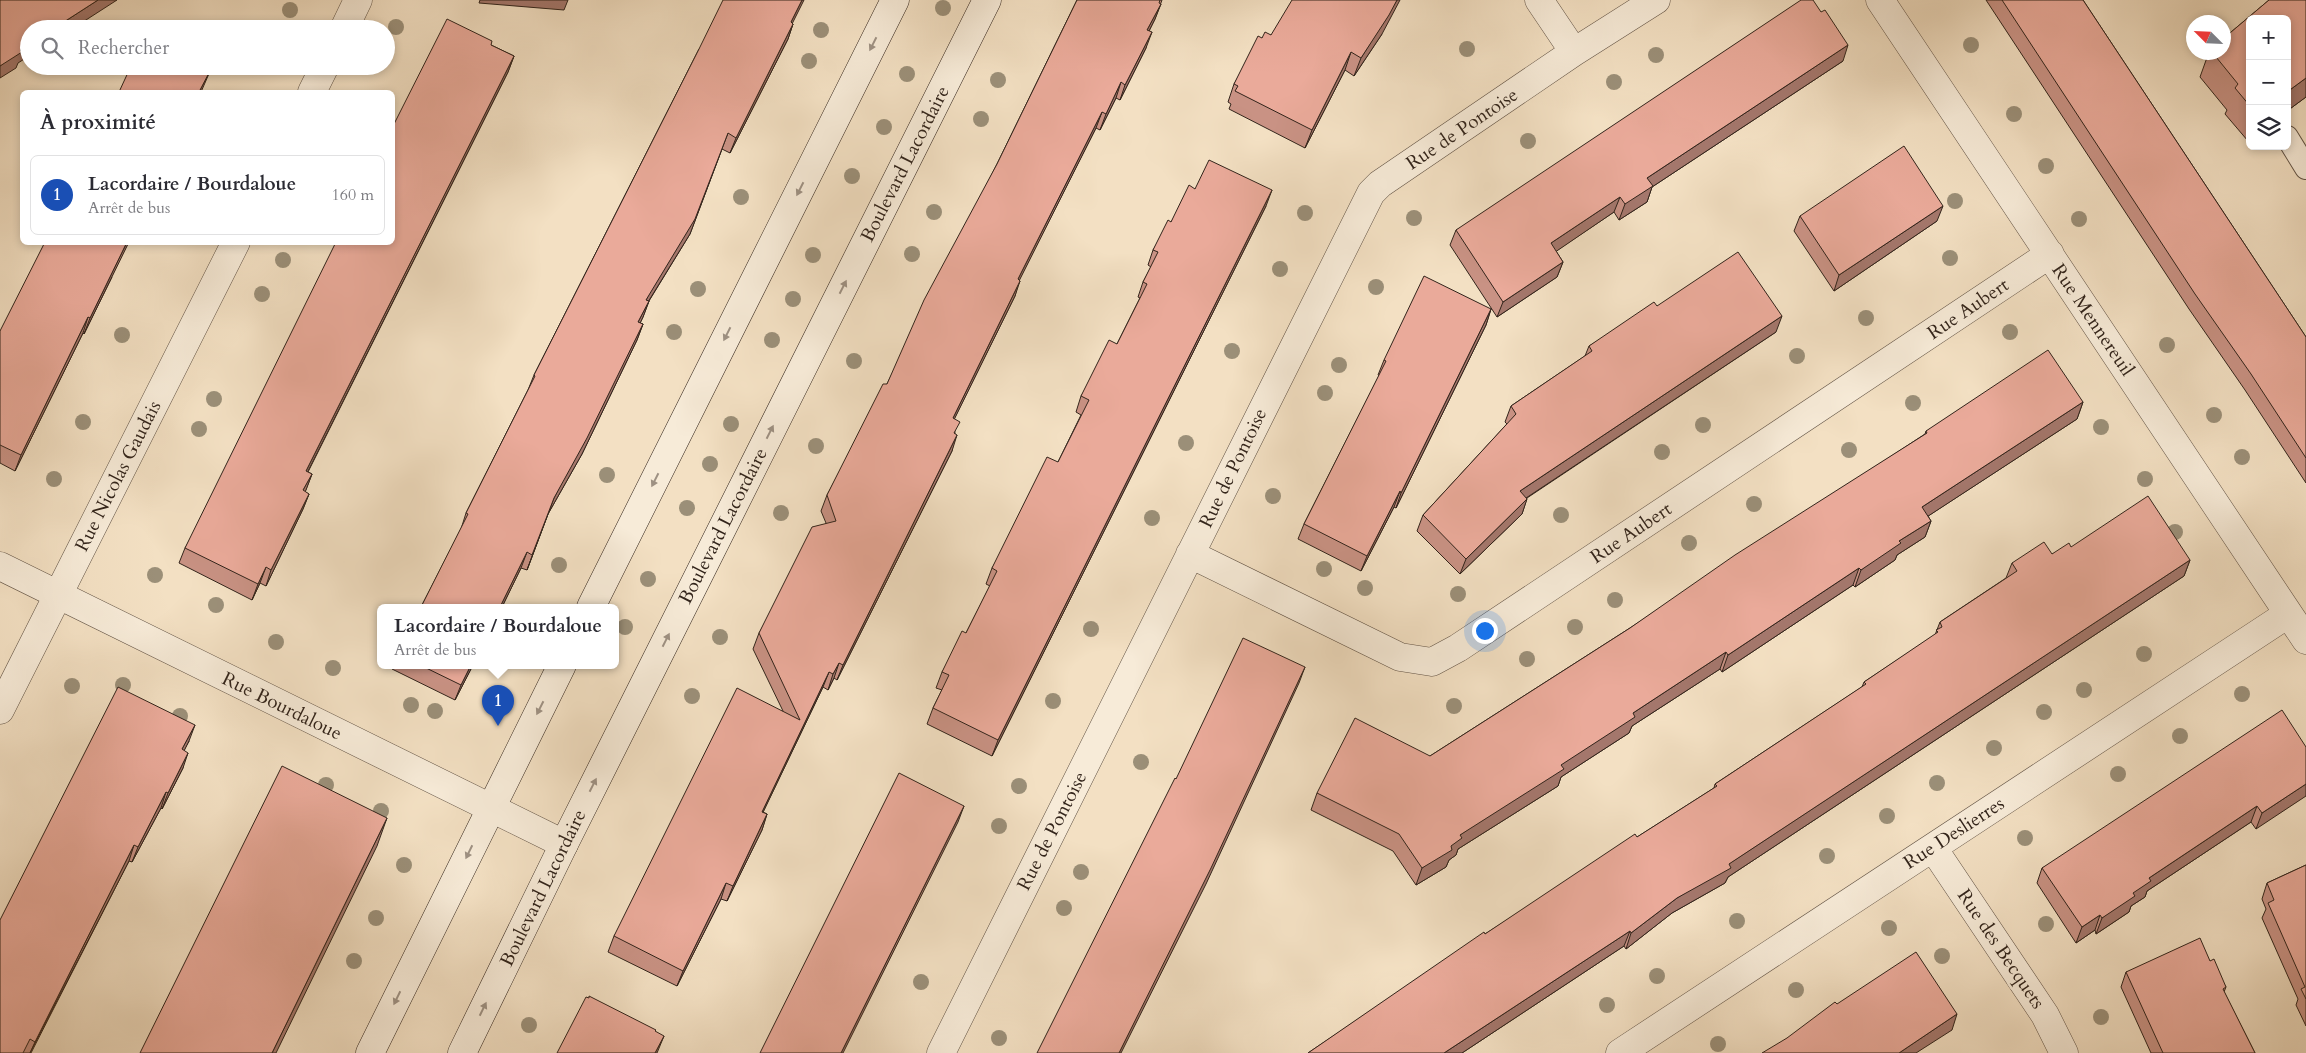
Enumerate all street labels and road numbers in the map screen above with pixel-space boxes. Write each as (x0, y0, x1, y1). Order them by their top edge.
street label: Boulevard Lacordaire (854, 82, 956, 246)
street label: Rue de Pontoise (1401, 82, 1523, 176)
street label: Rue Mennereuil (2046, 259, 2140, 381)
street label: Rue Aubert (1922, 272, 2014, 346)
street label: Rue Nicolas Gaudais (69, 396, 167, 556)
street label: Rue de Pontoise (1193, 404, 1273, 532)
street label: Boulevard Lacordaire (672, 444, 774, 608)
street label: Rue Aubert (1585, 496, 1677, 570)
street label: Rue Bourdaloue (218, 666, 346, 746)
street label: Rue de Pontoise (1011, 767, 1093, 895)
street label: Rue Deslierres (1899, 791, 2009, 875)
street label: Boulevard Lacordaire (494, 805, 592, 971)
street label: Rue des Becquets (1951, 884, 2051, 1014)

